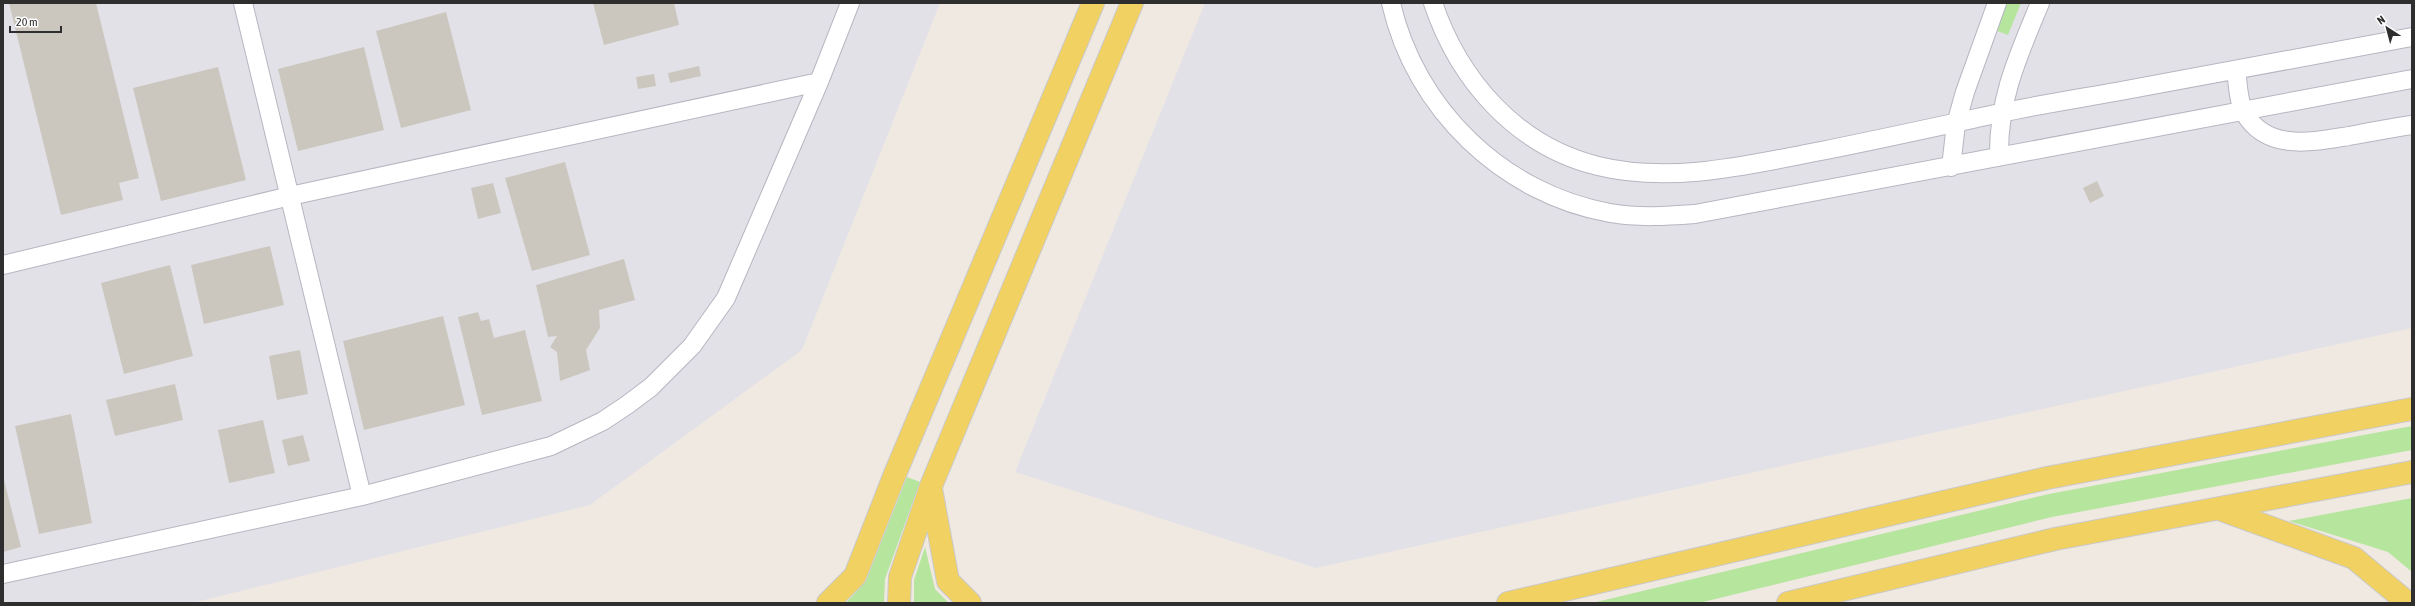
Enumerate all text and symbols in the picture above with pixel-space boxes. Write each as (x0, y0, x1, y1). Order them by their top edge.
scale bar (10, 8, 61, 34)
north arrow (2367, 8, 2407, 48)
text: N (2375, 13, 2387, 27)
text: 20 m (16, 15, 38, 29)

